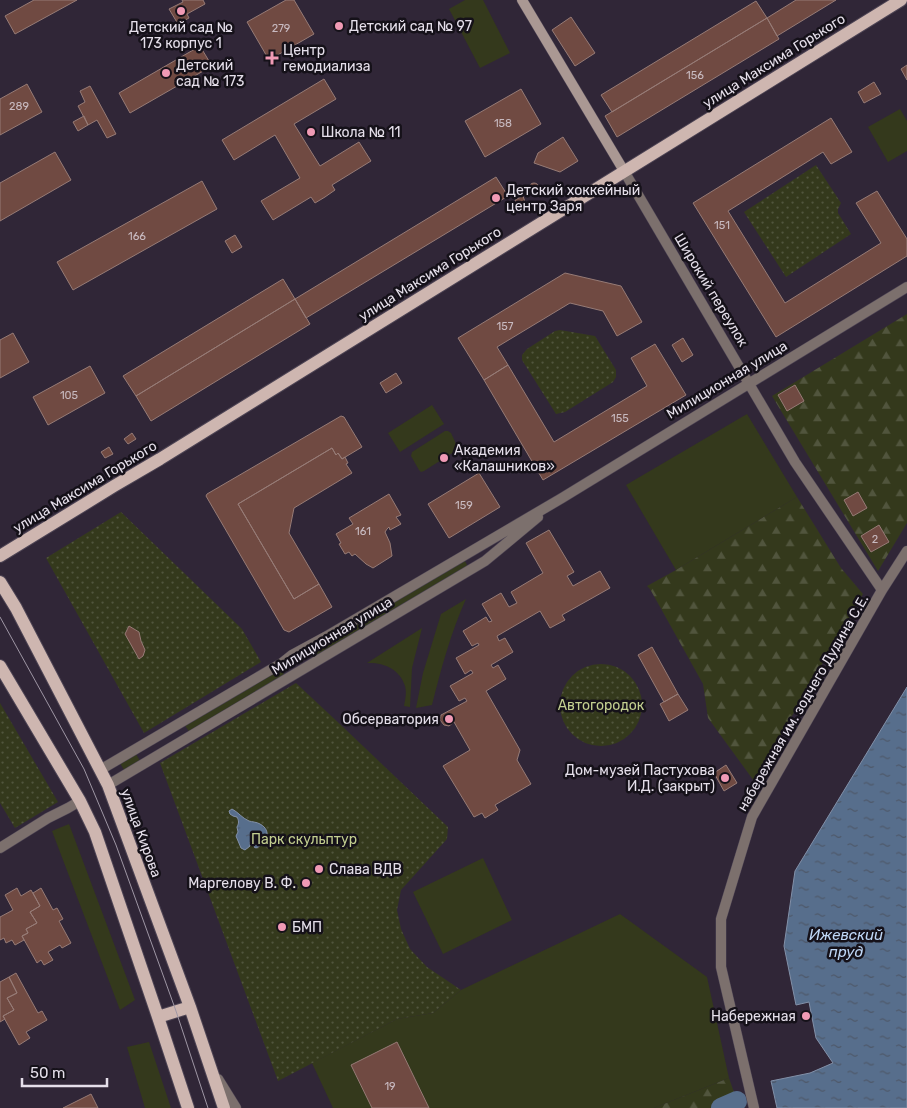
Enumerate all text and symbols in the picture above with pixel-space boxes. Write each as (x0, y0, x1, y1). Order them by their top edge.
marker: Детский сад № 173 корпус 1 (175, 5, 187, 17)
street label: улица Максима Горького (700, 10, 848, 112)
place label: Детский сад № 97 (349, 18, 472, 35)
place label: Детский сад № 173 корпус 1 (129, 19, 233, 52)
marker: Детский сад № 97 (333, 20, 345, 32)
house number: 279 (272, 22, 290, 35)
place label: Центр гемодиализа (283, 42, 371, 75)
marker: Центр гемодиализа (265, 51, 279, 65)
place label: Детский сад № 173 (176, 57, 245, 90)
marker: Детский сад № 173 (160, 67, 172, 79)
house number: 156 (686, 69, 704, 82)
house number: 289 (9, 100, 29, 113)
house number: 158 (494, 117, 512, 130)
place label: Школа № 11 (321, 124, 400, 141)
marker: Школа № 11 (305, 126, 317, 138)
place label: Детский хоккейный центр Заря (506, 182, 640, 215)
marker: Детский хоккейный центр Заря (490, 192, 502, 204)
house number: 151 (714, 219, 730, 232)
street label: улица Максима Горького (356, 223, 504, 325)
house number: 166 (128, 230, 146, 243)
street label: Широкий переулок (670, 230, 752, 350)
house number: 157 (497, 320, 514, 333)
street label: Милиционная улица (664, 337, 790, 423)
house number: 105 (60, 389, 79, 402)
house number: 155 (611, 412, 629, 425)
street label: улица Максима Горького (10, 437, 160, 537)
place label: Академия «Калашников» (454, 442, 555, 475)
marker: Академия «Калашников» (438, 452, 450, 464)
house number: 159 (455, 499, 473, 512)
house number: 161 (355, 525, 371, 538)
house number: 2 (872, 533, 878, 546)
street label: набережная им. зодчего Дудина С.Е. (734, 592, 872, 814)
street label: Милиционная улица (269, 593, 395, 679)
park label: Автогородок (558, 697, 645, 714)
place label: Обсерватория (342, 711, 439, 728)
marker: Обсерватория (443, 713, 455, 725)
place label: Дом-музей Пастухова И.Д. (закрыт) (565, 762, 715, 795)
marker: Дом-музей Пастухова И.Д. (закрыт) (719, 772, 731, 784)
street label: улица Кирова (117, 786, 165, 880)
park label: Парк скульптур (251, 831, 357, 848)
place label: Слава ВДВ (329, 861, 402, 878)
marker: Слава ВДВ (313, 863, 325, 875)
place label: Маргелову В. Ф. (188, 875, 296, 892)
marker: Маргелову В. Ф. (300, 877, 312, 889)
place label: БМП (292, 919, 322, 936)
marker: БМП (276, 921, 288, 933)
water label: Ижевский пруд (809, 926, 883, 961)
place label: Набережная (711, 1008, 796, 1025)
marker: Набережная (800, 1010, 812, 1022)
scale bar (22, 1056, 108, 1088)
text: 50 m (30, 1064, 65, 1082)
house number: 19 (384, 1080, 396, 1093)

